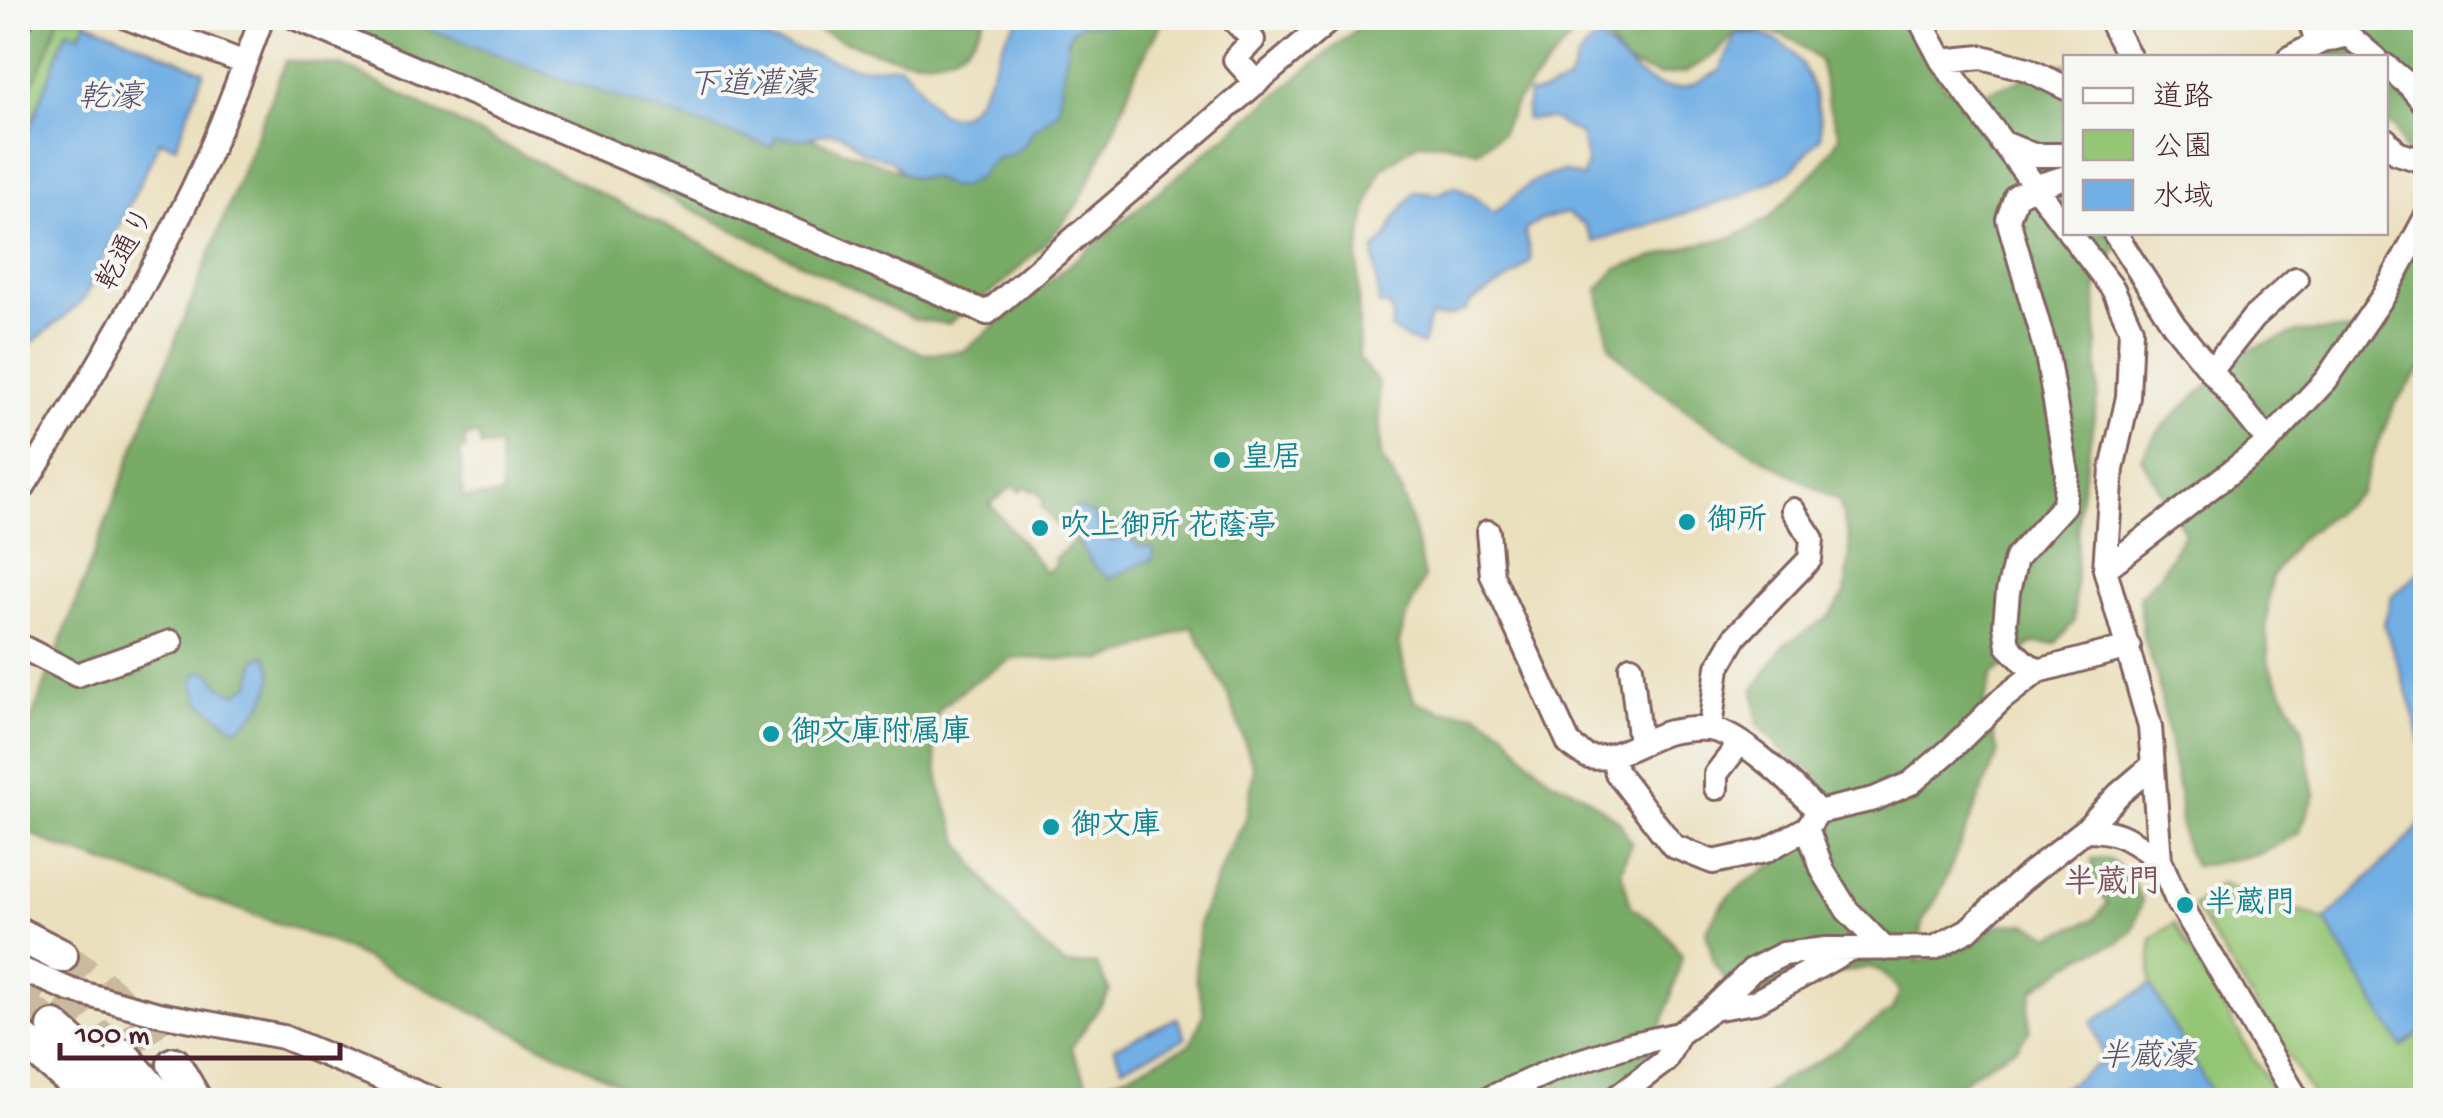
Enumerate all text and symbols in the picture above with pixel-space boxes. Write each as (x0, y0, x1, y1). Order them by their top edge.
legend (2063, 55, 2388, 235)
water label: 下道灌濠 (687, 67, 818, 106)
water label: 乾濠 (78, 80, 145, 119)
text: 道路 (2153, 81, 2213, 117)
text: 公園 (2153, 132, 2213, 167)
text: 水域 (2153, 180, 2213, 217)
street label: 乾通り (91, 202, 165, 298)
place label: 皇居 (1242, 441, 1302, 478)
marker: 皇居 (1211, 449, 1233, 471)
place label: 御所 (1707, 503, 1767, 540)
place label: 吹上御所 花蔭亭 (1060, 509, 1277, 546)
marker: 御所 (1676, 511, 1698, 533)
marker: 吹上御所 花蔭亭 (1029, 517, 1051, 539)
place label: 御文庫附属庫 (791, 715, 971, 752)
marker: 御文庫附属庫 (760, 723, 782, 745)
place label: 御文庫 (1071, 808, 1161, 845)
marker: 御文庫 (1040, 816, 1062, 838)
district label: 半蔵門 (2064, 864, 2160, 904)
place label: 半蔵門 (2205, 886, 2295, 923)
marker: 半蔵門 (2174, 894, 2196, 916)
scale bar (60, 998, 340, 1060)
text: 100 m (74, 1020, 150, 1055)
water label: 半蔵濠 (2098, 1039, 2197, 1078)

